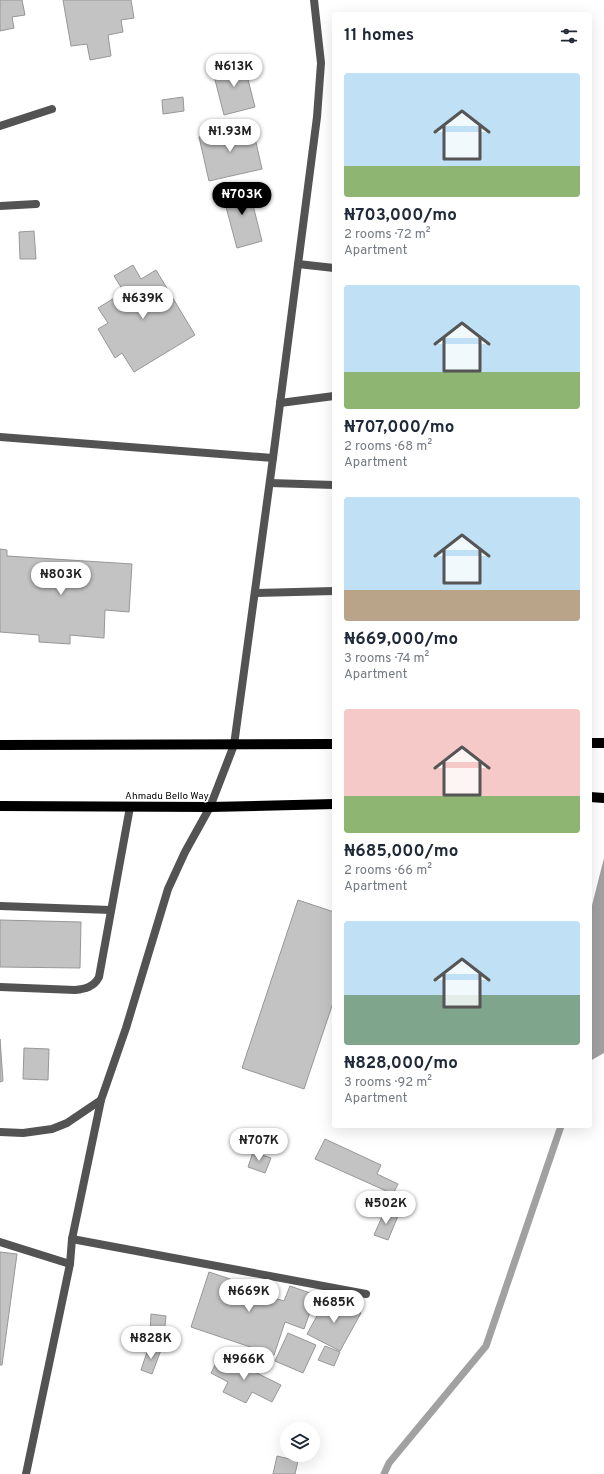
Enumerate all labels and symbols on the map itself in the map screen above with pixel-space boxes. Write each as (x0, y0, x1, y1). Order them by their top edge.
pin: ₦613K (206, 54, 262, 88)
pin: ₦1.93M (197, 119, 263, 153)
pin: ₦703K (214, 182, 270, 216)
pin: ₦639K (115, 286, 171, 320)
pin: ₦803K (33, 562, 89, 596)
street label: Ahmadu Bello Way (125, 790, 209, 803)
pin: ₦707K (231, 1128, 287, 1162)
pin: ₦502K (358, 1191, 414, 1225)
pin: ₦669K (221, 1279, 277, 1313)
pin: ₦685K (306, 1290, 362, 1324)
pin: ₦828K (123, 1326, 179, 1360)
pin: ₦966K (216, 1347, 272, 1381)

